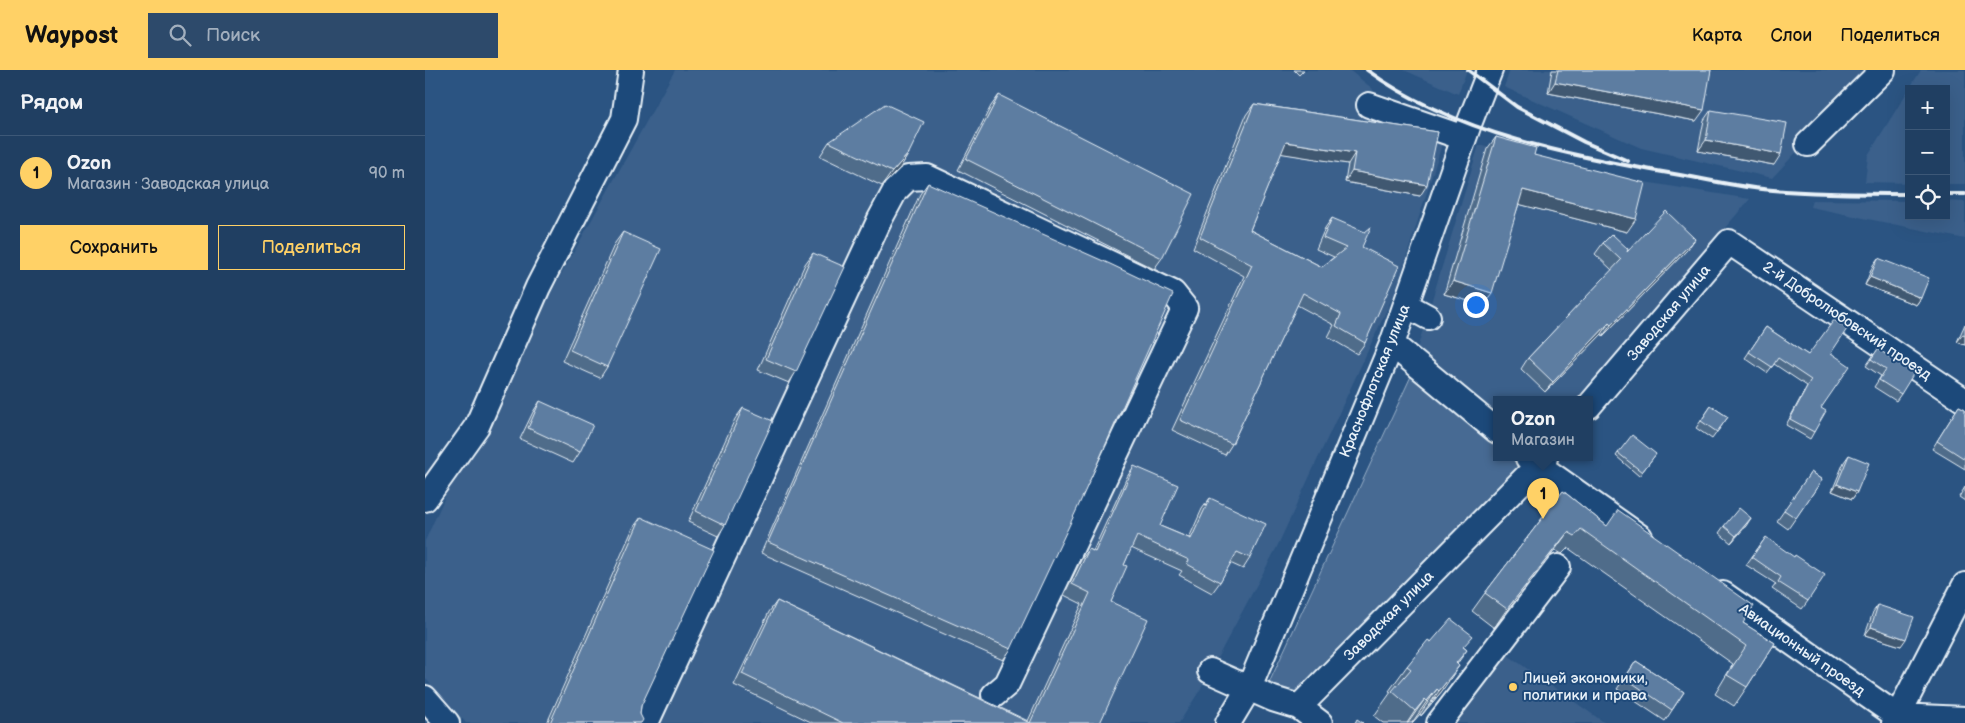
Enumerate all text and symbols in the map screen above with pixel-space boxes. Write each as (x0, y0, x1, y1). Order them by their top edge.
search box (148, 13, 498, 58)
text: Waypost (25, 21, 118, 50)
icon: search (166, 21, 194, 49)
text: Поиск (206, 24, 260, 47)
text: Карта (1692, 25, 1742, 46)
text: Слои (1770, 25, 1812, 46)
text: Поделиться (1840, 25, 1940, 46)
map controls (1905, 85, 1950, 220)
button: + (1905, 85, 1950, 130)
text: Рядом (20, 90, 83, 115)
button: − (1905, 130, 1950, 175)
text: Ozon (67, 152, 111, 175)
text: 1 (33, 164, 39, 183)
text: 90 m (369, 164, 405, 183)
text: Магазин · Заводская улица (67, 175, 269, 194)
button: locate (1905, 175, 1950, 220)
button: Сохранить (20, 225, 208, 270)
button: Поделиться (218, 225, 405, 270)
street label: 2-й Добролюбовский проезд (1759, 257, 1935, 385)
street label: Заводская улица (1623, 261, 1715, 365)
your location (1463, 292, 1489, 318)
street label: Краснофлотская улица (1336, 301, 1415, 460)
popup (1493, 396, 1593, 461)
text: Ozon (1511, 408, 1555, 431)
text: Магазин (1511, 431, 1575, 450)
pin: 1 (1527, 478, 1559, 519)
street label: Заводская улица (1340, 567, 1438, 665)
street label: Авиационный проезд (1735, 599, 1869, 701)
place label: Лицей экономики, политики и права (1522, 669, 1648, 705)
marker: Лицей экономики, политики и права (1507, 681, 1519, 693)

